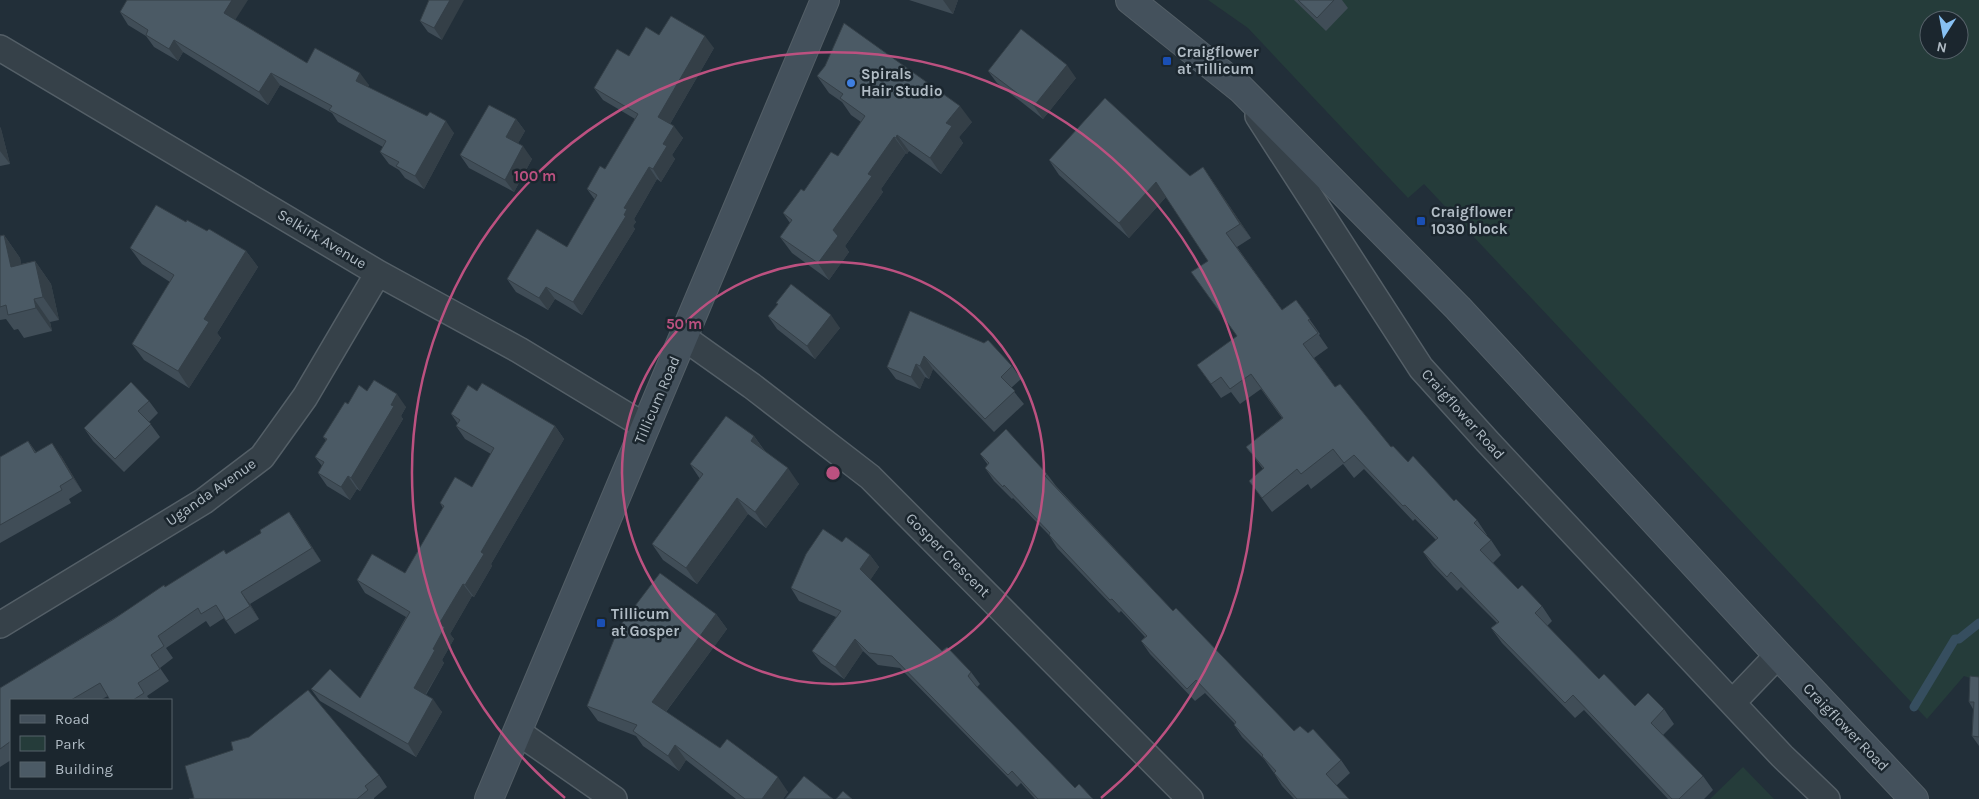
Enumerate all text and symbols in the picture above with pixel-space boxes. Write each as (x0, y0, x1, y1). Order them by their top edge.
north arrow (1919, 10, 1969, 60)
text: N (1935, 38, 1948, 57)
place label: Craigflower at Tillicum (1177, 43, 1259, 78)
marker: Craigflower at Tillicum (1161, 55, 1173, 67)
place label: Spirals Hair Studio (861, 65, 942, 100)
marker: Spirals Hair Studio (845, 77, 857, 89)
text: 100 m (514, 167, 556, 185)
place label: Craigflower 1030 block (1431, 203, 1513, 238)
street label: Selkirk Avenue (274, 205, 370, 273)
marker: Craigflower 1030 block (1415, 215, 1427, 227)
text: 50 m (666, 315, 702, 333)
street label: Tillicum Road (630, 353, 684, 447)
street label: Craigflower Road (1418, 365, 1508, 463)
street label: Uganda Avenue (163, 454, 259, 530)
centre of rings (824, 464, 842, 482)
street label: Gosper Crescent (902, 509, 994, 601)
place label: Tillicum at Gosper (611, 605, 679, 640)
marker: Tillicum at Gosper (595, 617, 607, 629)
street label: Craigflower Road (1799, 679, 1893, 775)
legend (10, 699, 172, 789)
text: Road (55, 710, 90, 728)
text: Park (55, 735, 85, 753)
text: Building (55, 760, 113, 778)

